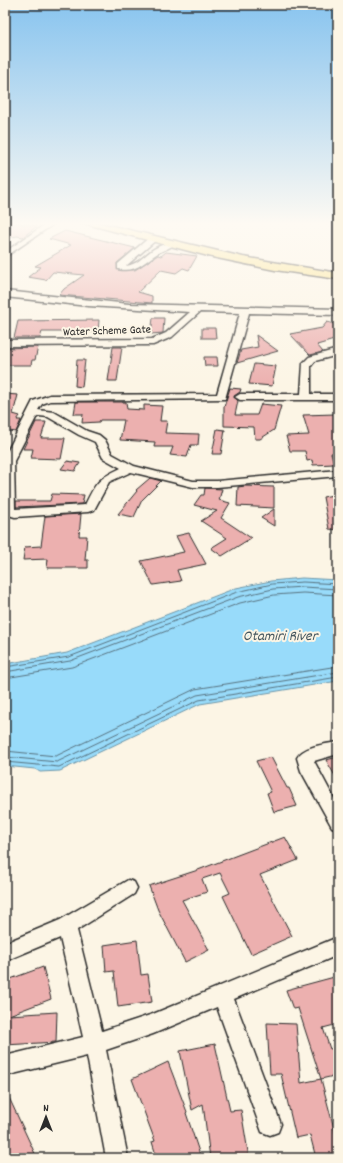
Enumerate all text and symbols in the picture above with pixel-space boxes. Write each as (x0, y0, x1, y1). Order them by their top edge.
street label: Water Scheme Gate (63, 321, 151, 342)
water label: Otamiri River (243, 626, 319, 648)
north arrow (26, 1097, 66, 1137)
text: N (43, 1101, 49, 1117)

